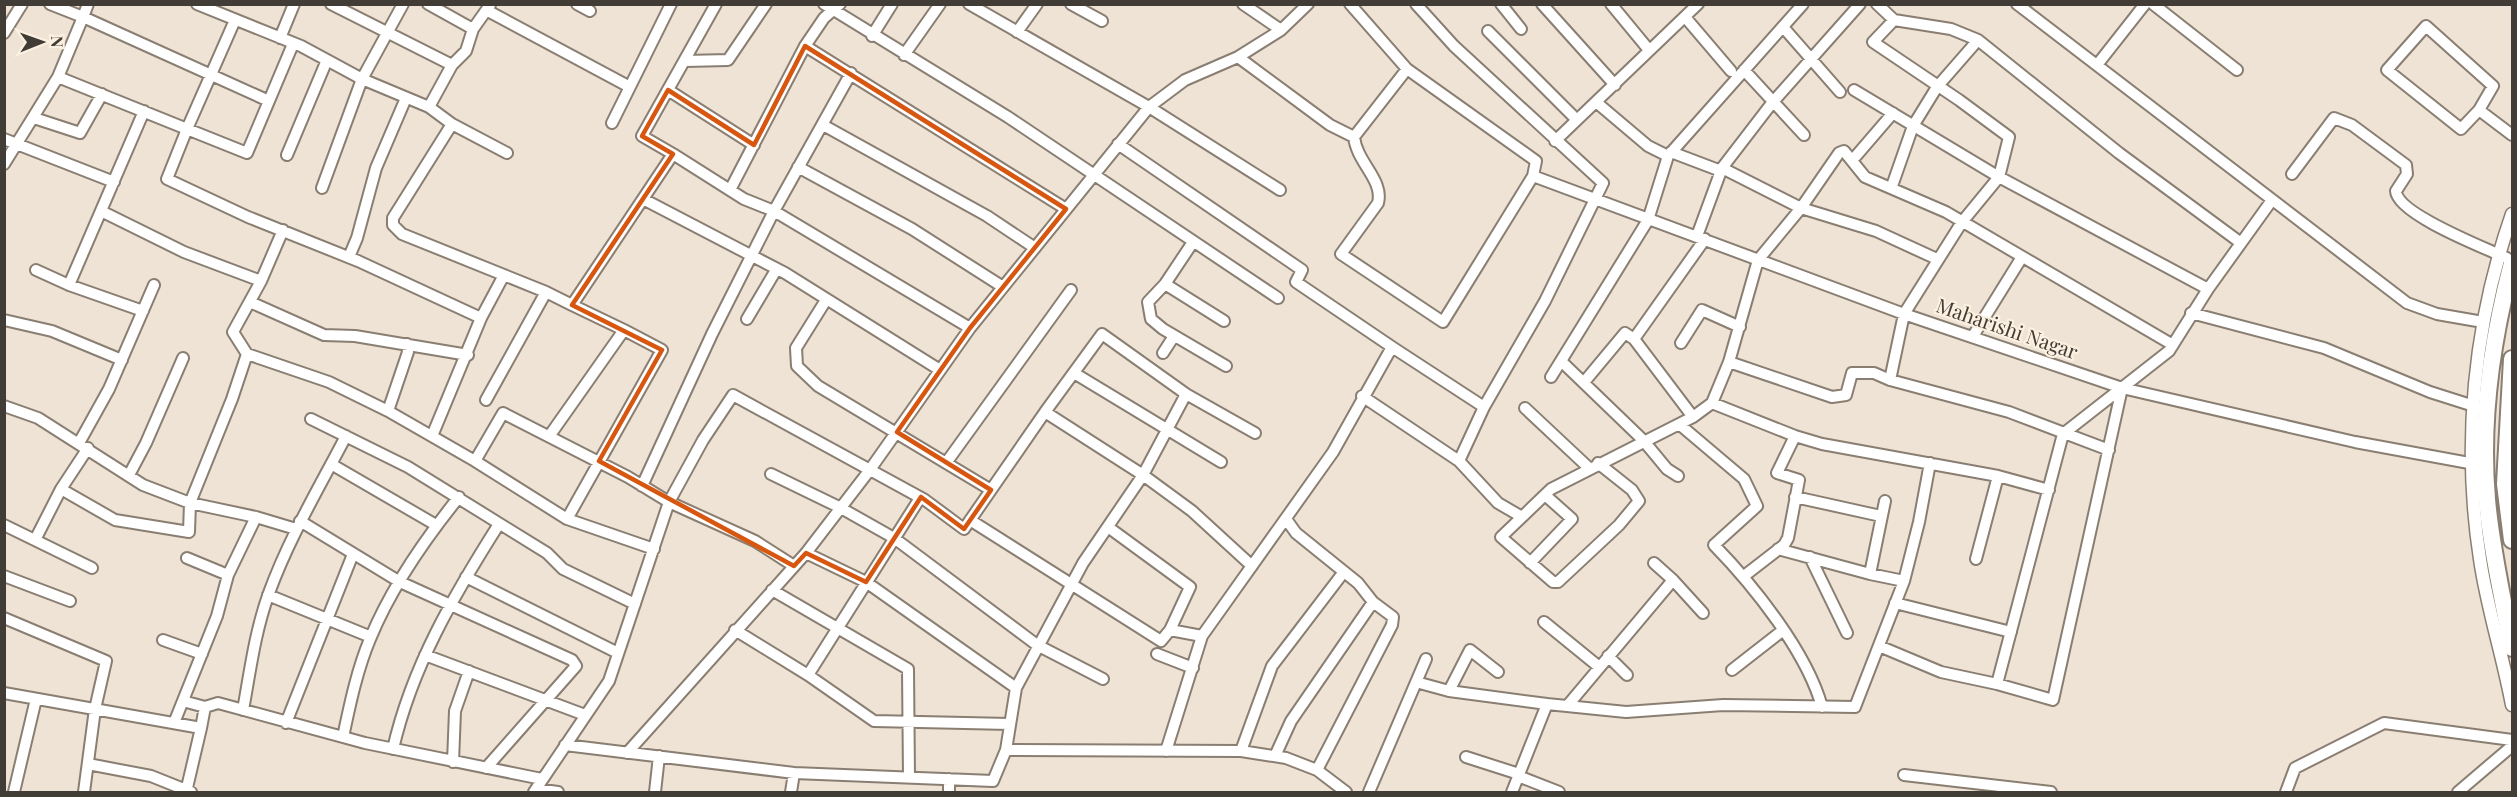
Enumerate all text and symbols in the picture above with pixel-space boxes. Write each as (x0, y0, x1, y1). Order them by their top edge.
north arrow (12, 12, 72, 72)
text: N (47, 36, 68, 48)
street label: Maharishi Nagar (1933, 291, 2082, 364)

